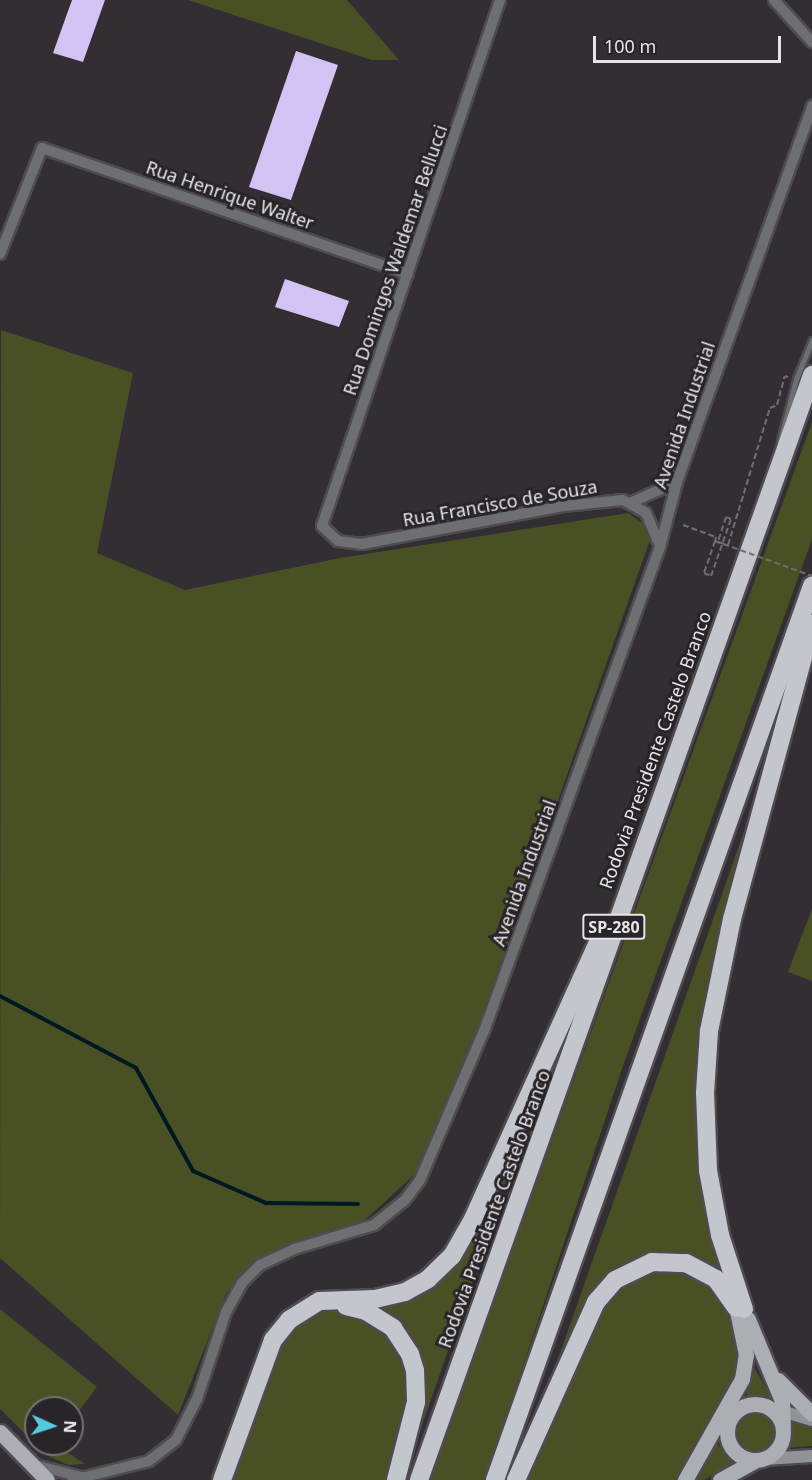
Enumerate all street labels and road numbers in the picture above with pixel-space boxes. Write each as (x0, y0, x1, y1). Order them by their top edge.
street label: Rua Domingos Waldemar Bellucci (338, 122, 452, 398)
street label: Rua Henrique Walter (143, 156, 317, 234)
street label: Avenida Industrial (649, 339, 719, 491)
street label: Rua Francisco de Souza (401, 475, 599, 531)
street label: Rodovia Presidente Castelo Branco (595, 608, 715, 892)
street label: Avenida Industrial (488, 797, 560, 949)
road number: SP-280 (581, 914, 647, 940)
street label: Rodovia Presidente Castelo Branco (434, 1067, 554, 1351)

